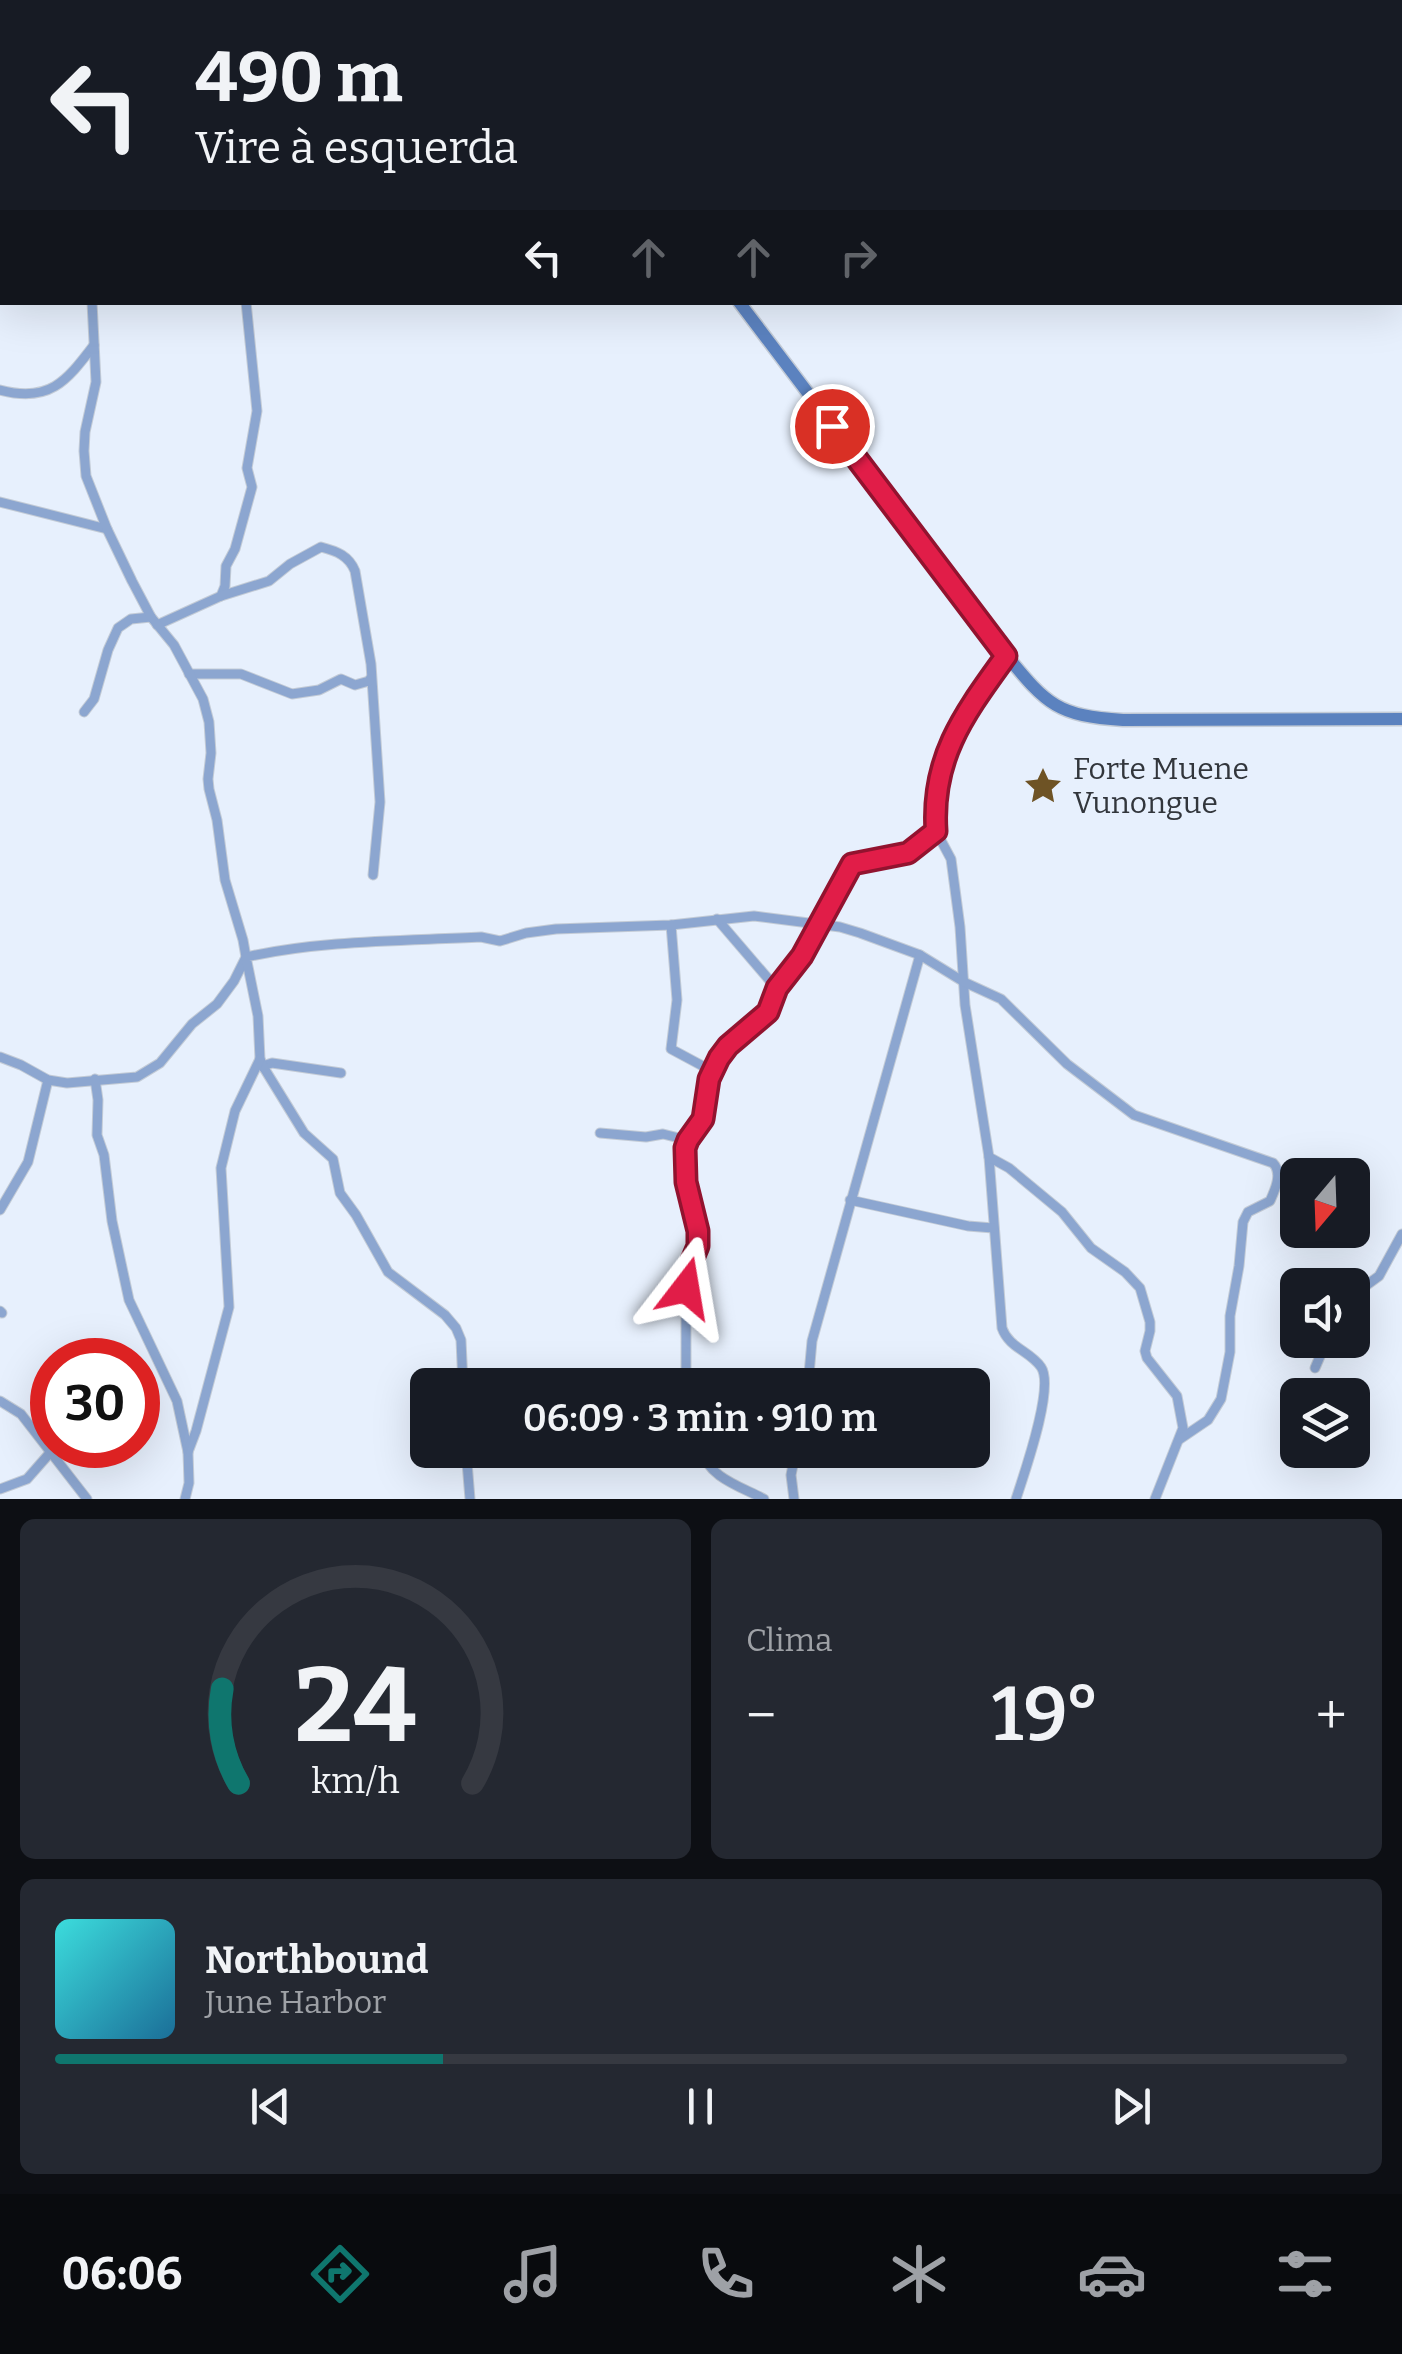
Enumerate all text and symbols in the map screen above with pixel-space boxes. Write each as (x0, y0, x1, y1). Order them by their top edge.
text: 490 m (195, 36, 403, 120)
icon: left (30, 40, 160, 170)
text: Vire à esquerda (195, 121, 518, 175)
icon: left (516, 230, 571, 285)
icon: ahead (621, 230, 676, 285)
icon: ahead (726, 230, 781, 285)
icon: right (831, 230, 886, 285)
pin (790, 384, 875, 469)
icon: arrive (805, 399, 860, 454)
place label: Forte Muene Vunongue (1073, 751, 1249, 821)
place icon: Forte Muene Vunongue (1022, 765, 1064, 807)
north arrow (1280, 1158, 1370, 1248)
map controls (1280, 1158, 1370, 1468)
position arrow (634, 1236, 738, 1340)
button: sound (1280, 1268, 1370, 1358)
speed limit sign: 30 (30, 1338, 160, 1468)
button: layers (1280, 1378, 1370, 1468)
text: 06:09 · 3 min · 910 m (523, 1395, 877, 1441)
text: Clima (746, 1621, 833, 1659)
text: 24 (295, 1644, 416, 1769)
text: 19° (992, 1670, 1100, 1760)
text: − (746, 1683, 776, 1749)
text: + (1316, 1683, 1347, 1749)
text: km/h (311, 1760, 400, 1802)
text: Northbound (205, 1937, 428, 1983)
text: June Harbor (205, 1983, 386, 2021)
icon: previous (243, 2079, 298, 2134)
icon: pause (673, 2079, 728, 2134)
icon: next (1104, 2079, 1159, 2134)
icon: directions (305, 2239, 375, 2309)
icon: music (498, 2239, 568, 2309)
icon: phone (691, 2239, 761, 2309)
icon: climate (884, 2239, 954, 2309)
icon: car (1077, 2239, 1147, 2309)
icon: filters (1270, 2239, 1340, 2309)
text: 06:06 (62, 2247, 182, 2301)

